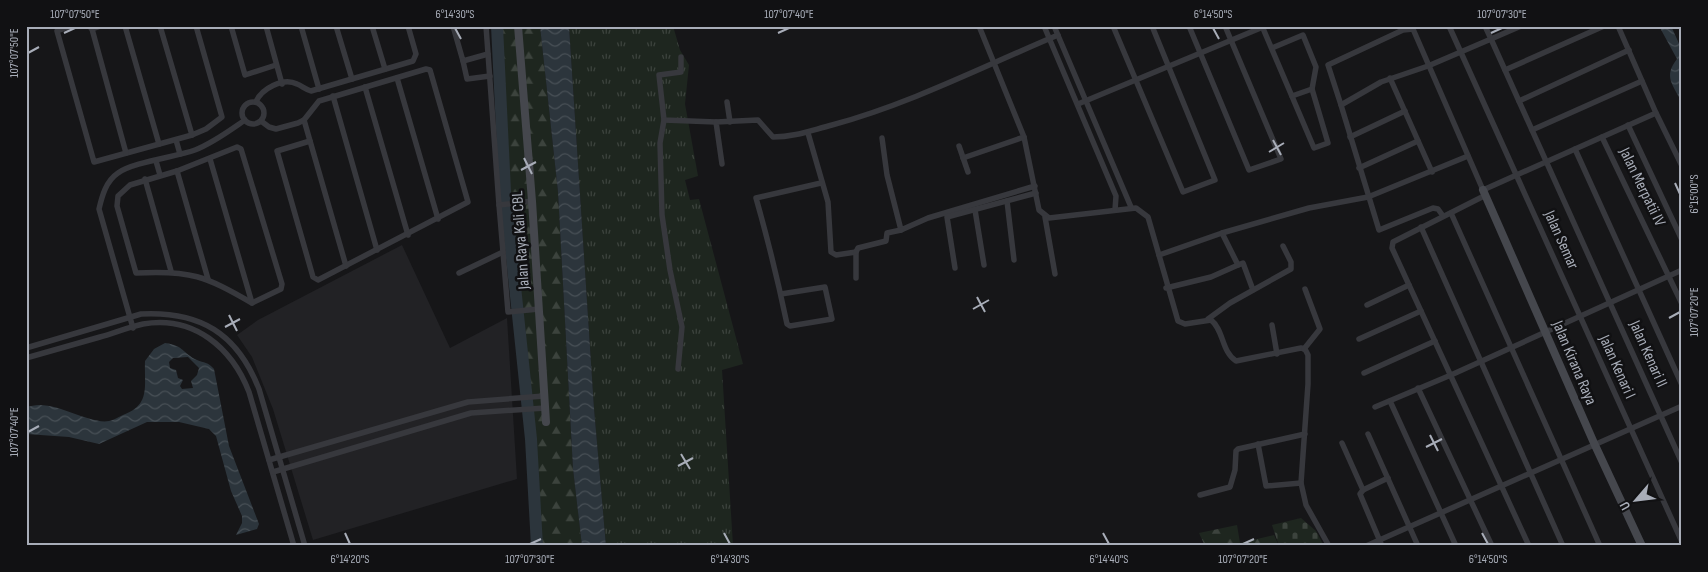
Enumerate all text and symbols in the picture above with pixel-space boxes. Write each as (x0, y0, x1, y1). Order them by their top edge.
text: 107°07'50"E (50, 7, 100, 22)
text: 6°14'30"S (436, 7, 474, 22)
text: 107°07'40"E (764, 7, 814, 22)
text: 6°14'50"S (1194, 7, 1232, 22)
text: 107°07'30"E (1477, 7, 1527, 22)
text: 107°07'50"E (7, 28, 22, 78)
street label: Jalan Merpatii IV (1614, 144, 1670, 230)
text: 6°15'00"S (1687, 174, 1702, 214)
street label: Jalan Raya Kali CBL (508, 190, 534, 291)
street label: Jalan Semar (1539, 207, 1583, 273)
text: 107°07'20"E (1687, 287, 1702, 337)
street label: Jalan Kirana Raya (1547, 317, 1600, 408)
street label: Jalan Kenari II (1624, 317, 1671, 390)
street label: Jalan Kenari I (1594, 331, 1639, 402)
text: 107°07'40"E (7, 407, 22, 457)
north arrow (1610, 474, 1660, 524)
text: U (1616, 499, 1634, 513)
text: 6°14'20"S (331, 552, 369, 567)
text: 107°07'30"E (505, 552, 555, 567)
text: 6°14'30"S (711, 552, 749, 567)
text: 6°14'40"S (1090, 552, 1128, 567)
text: 107°07'20"E (1218, 552, 1268, 567)
text: 6°14'50"S (1469, 552, 1507, 567)

